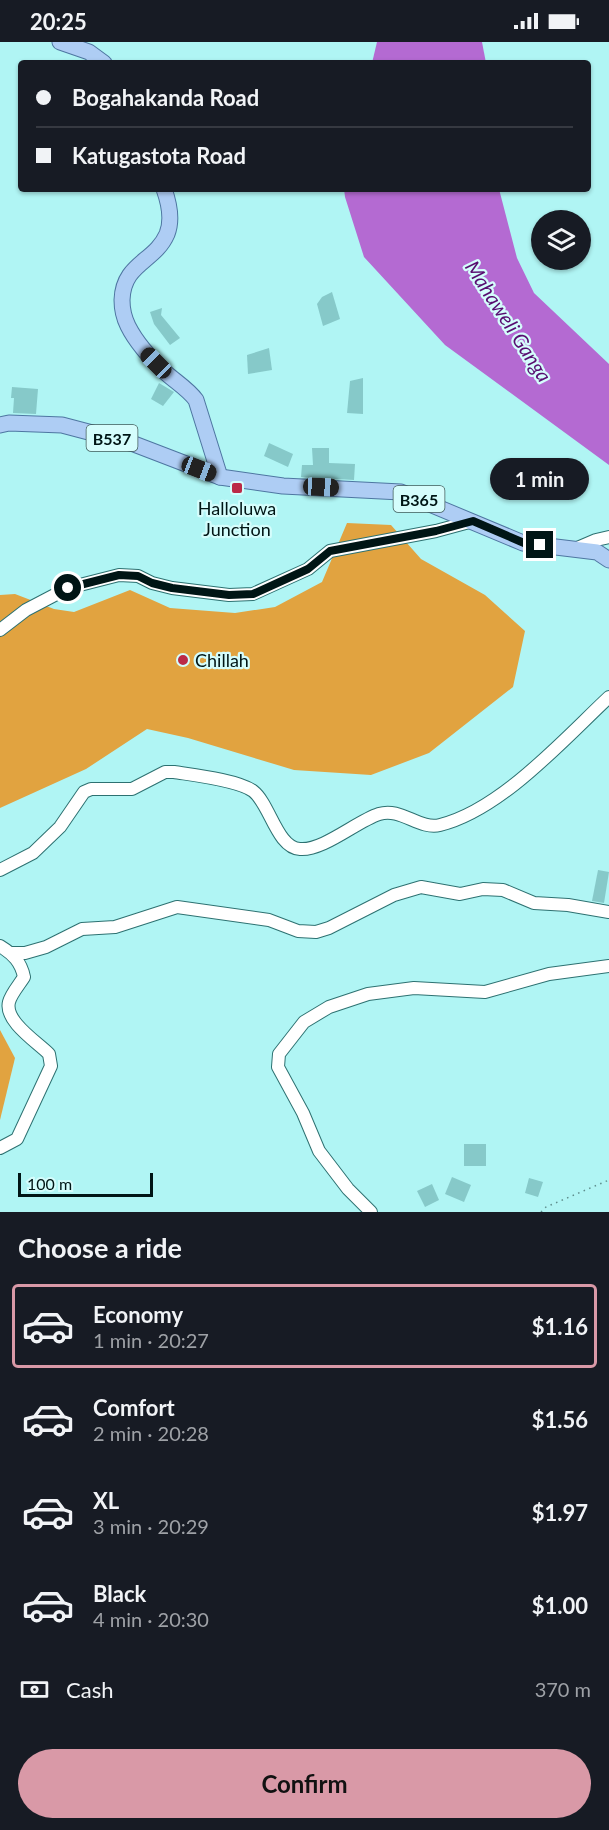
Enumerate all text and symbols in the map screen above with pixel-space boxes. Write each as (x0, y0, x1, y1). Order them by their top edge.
text: 20:25 (30, 8, 87, 35)
text: Bogahakanda Road (72, 84, 259, 111)
text: Katugastota Road (72, 142, 246, 169)
map controls (531, 210, 591, 270)
button: layers (531, 210, 591, 270)
water label: Mahaweli Ganga (461, 256, 557, 386)
car (137, 344, 175, 382)
road number: B537 (86, 425, 138, 451)
car (179, 454, 219, 484)
callout: 1 min (490, 458, 590, 500)
text: 1 min (515, 467, 564, 491)
car (303, 477, 339, 497)
marker: Halloluwa Junction (230, 481, 244, 495)
road number: B365 (394, 486, 444, 512)
place label: Halloluwa Junction (198, 497, 276, 540)
route end (526, 531, 553, 558)
route start (54, 574, 81, 601)
place label: Chillah (195, 649, 249, 671)
marker: Chillah (176, 653, 190, 667)
scale bar (18, 1170, 153, 1198)
text: 100 m (27, 1174, 72, 1193)
text: Choose a ride (18, 1231, 182, 1264)
icon: car (21, 1299, 75, 1353)
text: Economy (93, 1301, 183, 1328)
text: $1.16 (532, 1313, 588, 1340)
text: 1 min · 20:27 (93, 1328, 209, 1352)
icon: car (21, 1392, 75, 1446)
text: Comfort (93, 1394, 175, 1421)
text: $1.56 (532, 1406, 588, 1433)
text: 2 min · 20:28 (93, 1421, 209, 1445)
icon: car (21, 1485, 75, 1539)
text: XL (93, 1487, 119, 1514)
text: $1.97 (532, 1499, 588, 1526)
text: 3 min · 20:29 (93, 1514, 209, 1538)
icon: car (21, 1578, 75, 1632)
text: Black (93, 1580, 146, 1607)
text: $1.00 (532, 1592, 588, 1619)
text: 4 min · 20:30 (93, 1607, 209, 1631)
icon: cash (18, 1673, 51, 1706)
text: Cash (66, 1676, 113, 1703)
text: 370 m (535, 1677, 591, 1701)
button: Confirm (18, 1749, 591, 1818)

